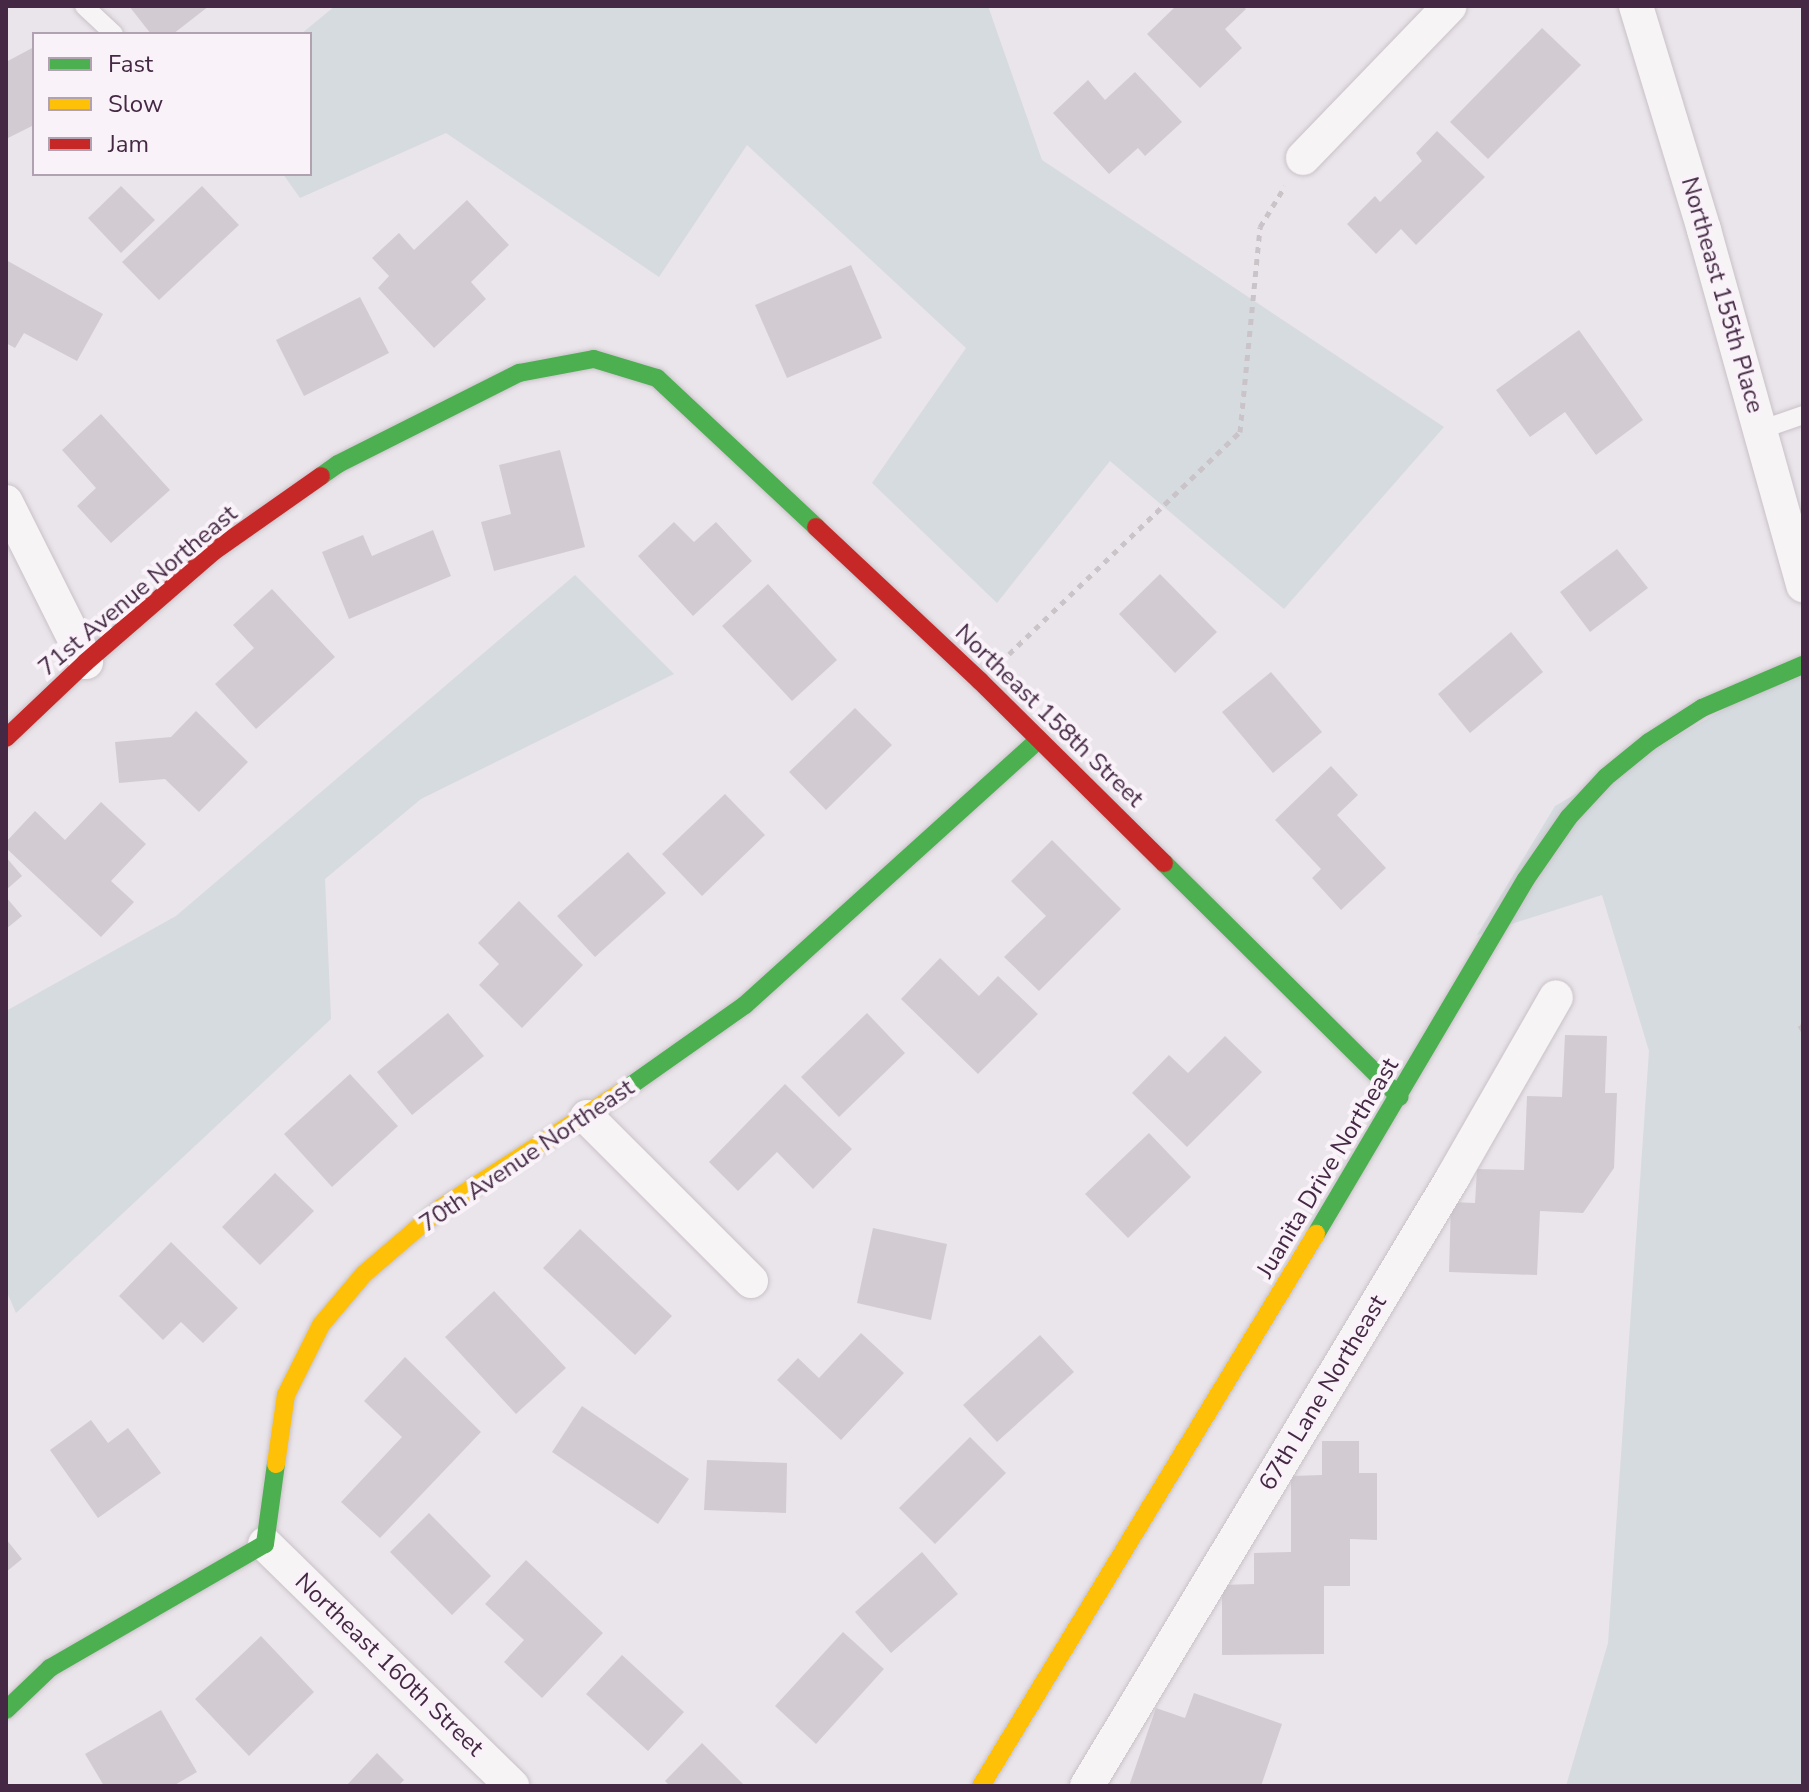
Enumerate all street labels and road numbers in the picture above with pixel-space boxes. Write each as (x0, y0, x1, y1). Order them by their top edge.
street label: Northeast 155th Place (1675, 174, 1769, 416)
street label: 71st Avenue Northeast (33, 500, 243, 682)
street label: Northeast 158th Street (949, 619, 1149, 813)
street label: Juanita Drive Northeast (1251, 1053, 1405, 1283)
street label: 70th Avenue Northeast (414, 1073, 640, 1239)
street label: 67th Lane Northeast (1253, 1290, 1393, 1496)
street label: Northeast 160th Street (289, 1568, 489, 1762)

